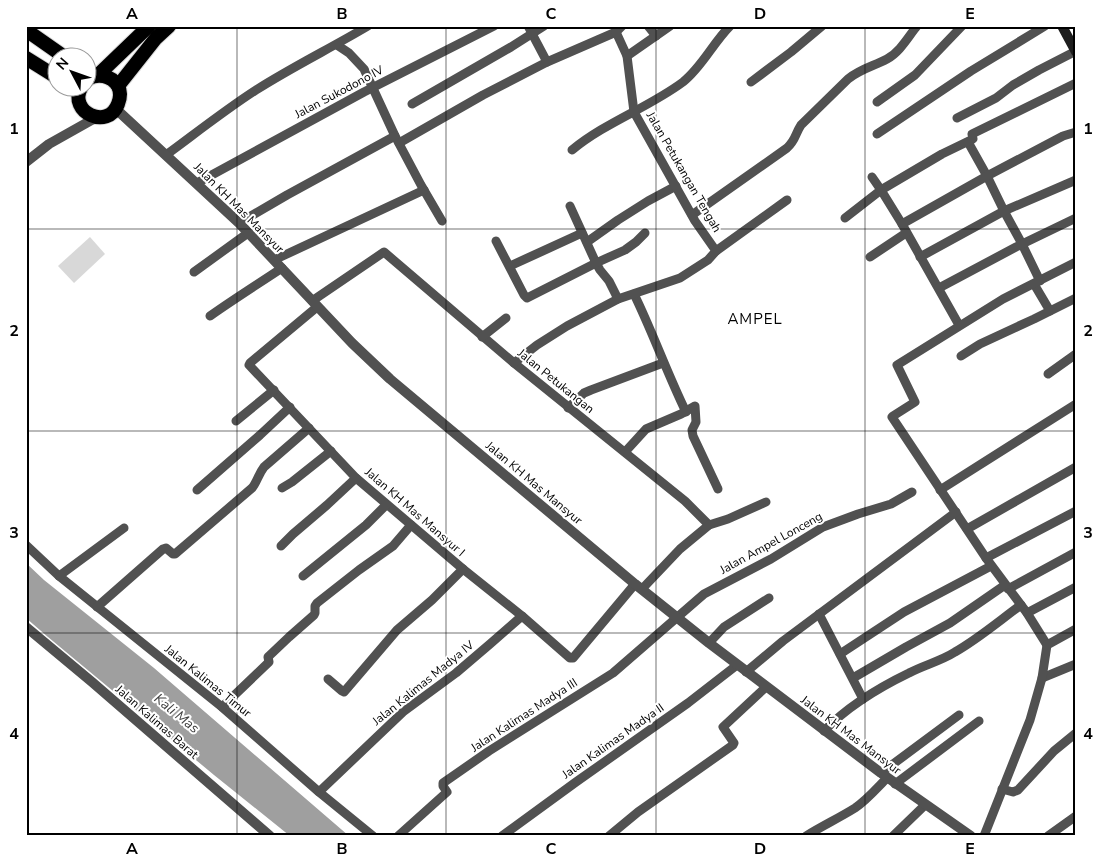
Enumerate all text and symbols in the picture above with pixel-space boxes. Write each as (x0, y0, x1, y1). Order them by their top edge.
text: A (126, 3, 138, 25)
text: B (336, 3, 348, 25)
text: C (546, 3, 557, 25)
text: D (754, 3, 766, 25)
text: E (965, 3, 975, 25)
north arrow (48, 48, 98, 98)
text: N (52, 54, 73, 74)
street label: Jalan Sukodono IV (291, 62, 387, 123)
street label: Jalan Petukangan Tengah (642, 108, 725, 235)
text: 1 (9, 118, 19, 140)
text: 1 (1083, 118, 1093, 140)
street label: Jalan KH Mas Mansyur (190, 159, 288, 257)
district label: AMPEL (727, 309, 783, 329)
text: 2 (9, 320, 19, 342)
text: 2 (1083, 320, 1093, 342)
street label: Jalan Petukangan (514, 345, 598, 417)
street label: Jalan KH Mas Mansyur (482, 437, 586, 529)
street label: Jalan KH Mas Mansyur I (361, 463, 468, 560)
street label: Jalan Ampel Lonceng (716, 508, 825, 578)
text: 3 (9, 522, 19, 544)
text: 3 (1083, 522, 1093, 544)
street label: Jalan Kalimas Madya IV (368, 637, 478, 730)
street label: Jalan Kalimas Timur (161, 640, 255, 721)
street label: Jalan Kalimas Madya III (467, 675, 580, 756)
street label: Jalan Kalimas Barat (111, 681, 202, 763)
water label: Kali Mas (150, 689, 204, 738)
street label: Jalan KH Mas Mansyur (797, 691, 905, 778)
street label: Jalan Kalimas Madya II (558, 700, 667, 783)
text: 4 (9, 723, 19, 745)
text: 4 (1083, 723, 1093, 745)
text: A (126, 838, 138, 860)
text: B (336, 838, 348, 860)
text: C (546, 838, 557, 860)
text: D (754, 838, 766, 860)
text: E (965, 838, 975, 860)

